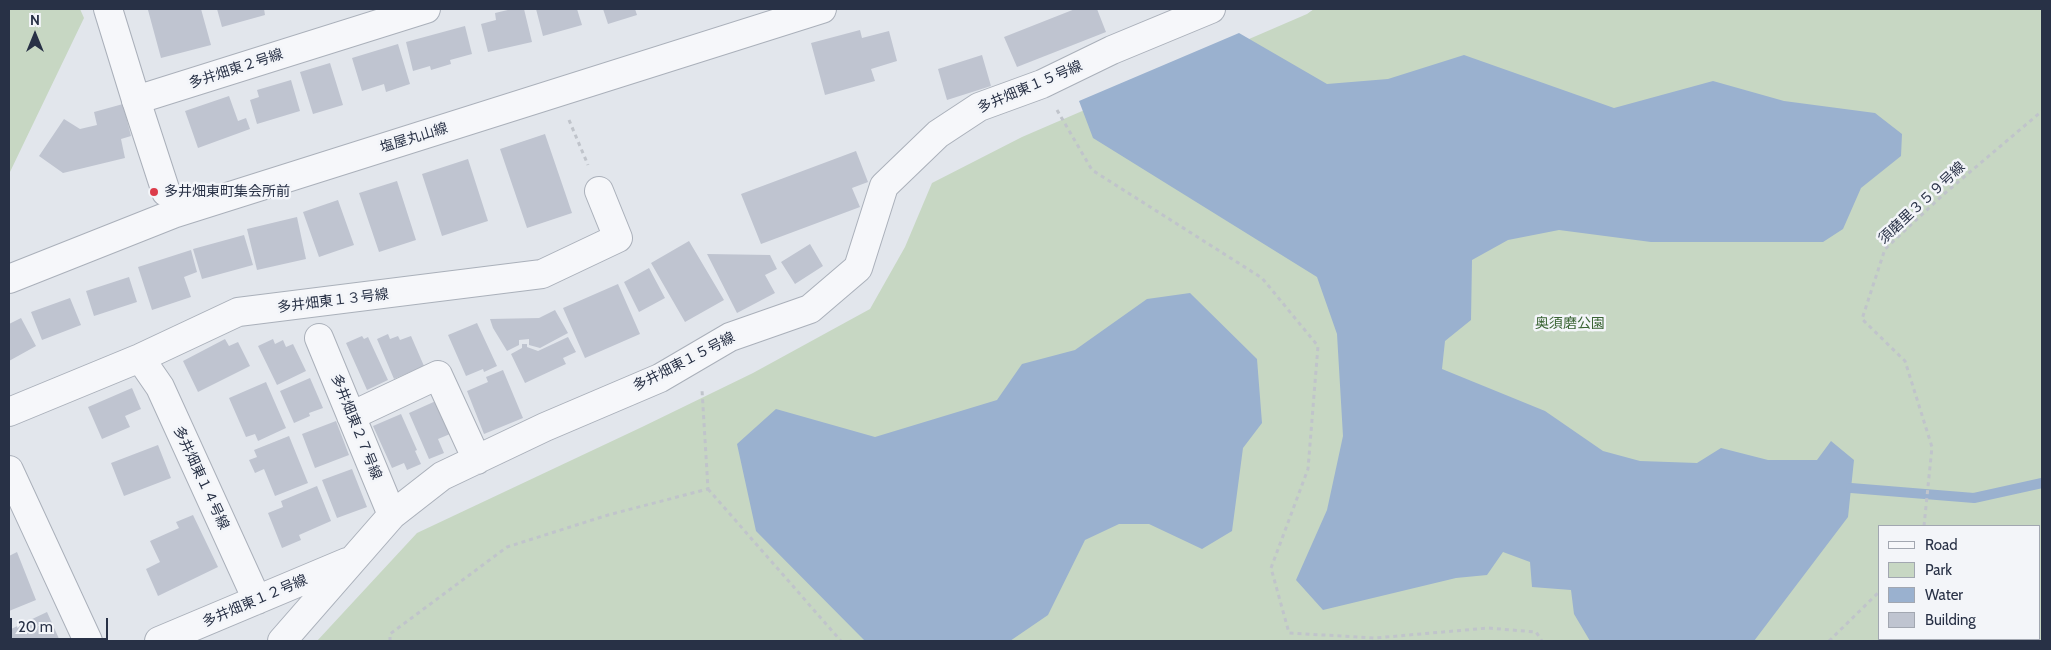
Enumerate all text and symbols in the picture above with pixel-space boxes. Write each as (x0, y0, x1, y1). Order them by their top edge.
north arrow (10, 10, 60, 60)
text: N (30, 11, 40, 29)
street label: 多井畑東２号線 (187, 46, 285, 92)
street label: 多井畑東１５号線 (975, 57, 1085, 117)
street label: 塩屋丸山線 (378, 120, 450, 156)
street label: 須磨里３５９号線 (1875, 159, 1969, 247)
place label: 多井畑東町集会所前 (164, 184, 290, 200)
marker: 多井畑東町集会所前 (148, 186, 160, 198)
street label: 多井畑東１３号線 (276, 286, 390, 316)
park label: 奥須磨公園 (1535, 316, 1605, 332)
street label: 多井畑東１５号線 (630, 329, 738, 395)
street label: 多井畑東２７号線 (327, 372, 385, 482)
street label: 多井畑東１４号線 (170, 424, 232, 532)
legend (1878, 525, 2041, 640)
text: Road (1925, 536, 1958, 554)
text: Park (1925, 561, 1952, 579)
street label: 多井畑東１２号線 (200, 571, 310, 631)
text: Water (1925, 586, 1963, 604)
scale bar (12, 608, 110, 640)
text: Building (1925, 611, 1976, 629)
text: 20 m (18, 618, 53, 636)

